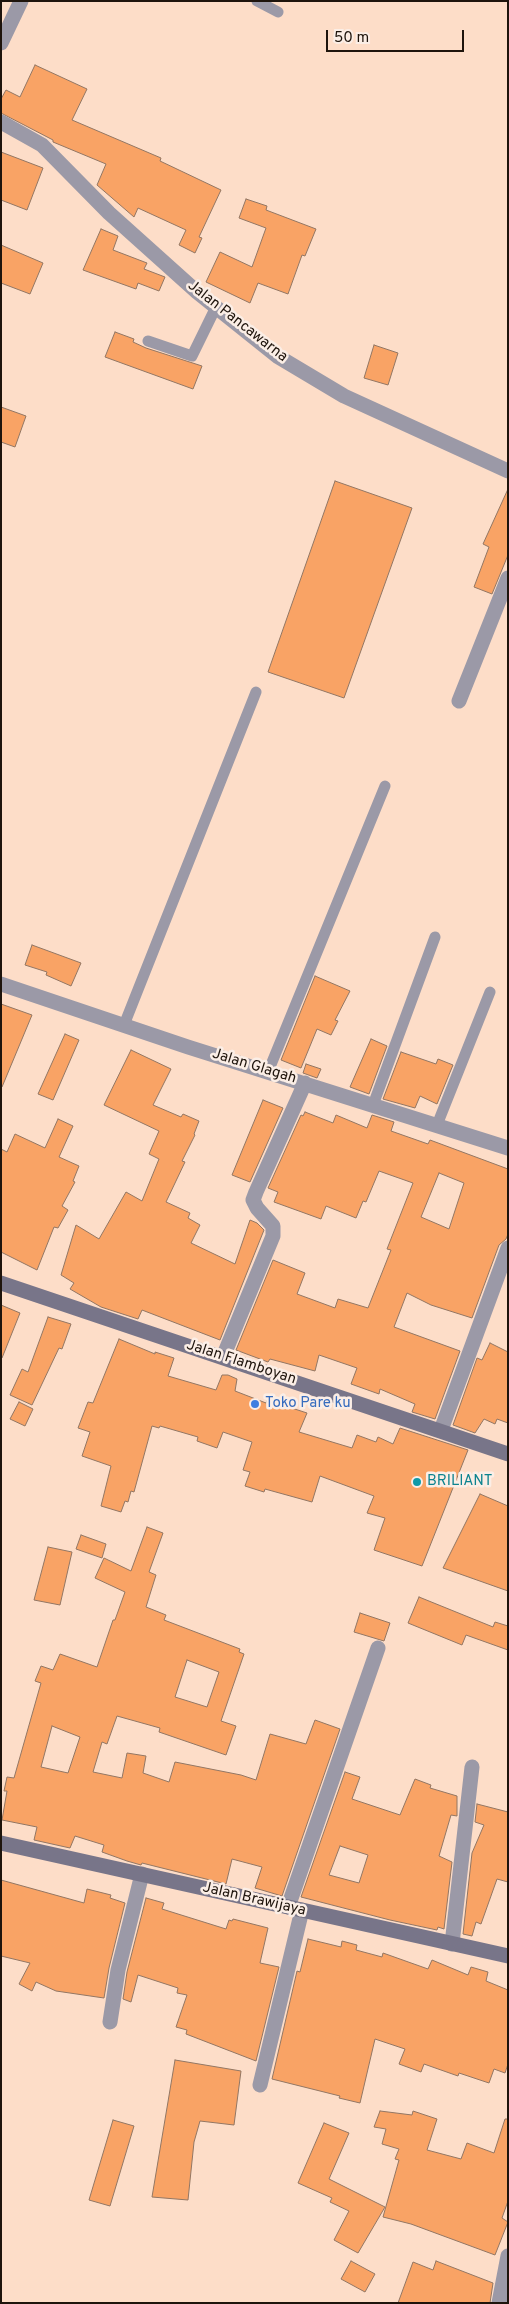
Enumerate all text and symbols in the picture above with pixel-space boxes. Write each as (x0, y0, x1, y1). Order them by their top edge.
scale bar (329, 20, 466, 52)
text: 50 m (334, 29, 369, 48)
street label: Jalan Pancawarna (183, 277, 291, 367)
street label: Jalan Glagah (210, 1046, 298, 1088)
street label: Jalan Flamboyan (184, 1337, 298, 1389)
place label: Toko Pare ku (265, 1395, 351, 1413)
marker: Toko Pare ku (249, 1398, 261, 1410)
place label: BRILIANT (427, 1473, 492, 1491)
marker: BRILIANT (411, 1476, 423, 1488)
street label: Jalan Brawijaya (201, 1879, 307, 1921)

